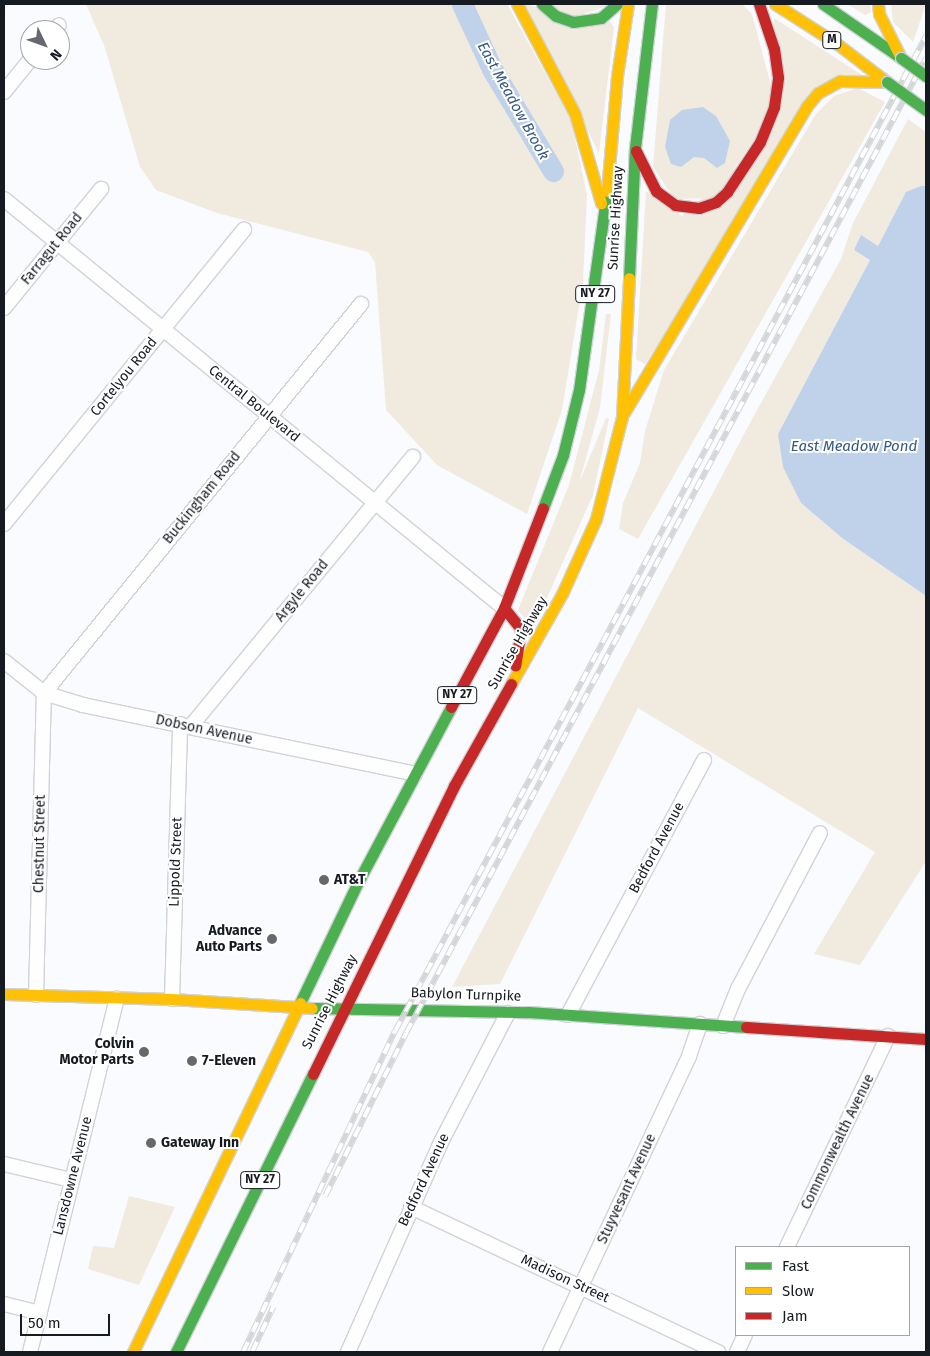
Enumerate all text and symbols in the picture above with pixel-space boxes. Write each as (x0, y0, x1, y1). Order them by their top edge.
north arrow (20, 20, 70, 70)
road number: M (822, 30, 842, 50)
water label: East Meadow Brook (473, 39, 553, 163)
text: N (46, 46, 65, 64)
street label: Sunrise Highway (605, 165, 627, 271)
street label: Farragut Road (18, 210, 86, 288)
road number: NY 27 (575, 284, 615, 304)
street label: Cortelyou Road (87, 334, 161, 420)
street label: Central Boulevard (205, 362, 303, 446)
water label: East Meadow Pond (791, 438, 917, 456)
street label: Buckingham Road (160, 449, 244, 547)
street label: Argyle Road (272, 557, 332, 625)
street label: Sunrise Highway (485, 594, 551, 692)
road number: NY 27 (437, 686, 477, 704)
street label: Dobson Avenue (154, 712, 254, 748)
street label: Chestnut Street (31, 795, 49, 893)
street label: Bedford Avenue (626, 800, 688, 896)
street label: Lippold Street (166, 817, 186, 907)
place label: AT&T (334, 872, 366, 888)
marker: AT&T (318, 874, 330, 886)
place label: Advance Auto Parts (196, 923, 262, 956)
marker: Advance Auto Parts (266, 933, 278, 945)
street label: Sunrise Highway (299, 952, 361, 1052)
street label: Babylon Turnpike (410, 985, 522, 1005)
place label: Colvin Motor Parts (59, 1036, 134, 1068)
marker: Colvin Motor Parts (138, 1046, 150, 1058)
place label: 7-Eleven (202, 1053, 256, 1069)
marker: 7-Eleven (186, 1055, 198, 1067)
street label: Commonwealth Avenue (798, 1072, 878, 1212)
street label: Lansdowne Avenue (50, 1115, 96, 1237)
street label: Bedford Avenue (395, 1131, 453, 1229)
street label: Stuyvesant Avenue (594, 1131, 660, 1247)
place label: Gateway Inn (161, 1135, 239, 1151)
marker: Gateway Inn (145, 1137, 157, 1149)
road number: NY 27 (240, 1170, 280, 1190)
legend (735, 1246, 910, 1336)
street label: Madison Street (518, 1251, 612, 1307)
text: Fast (782, 1257, 809, 1275)
text: Slow (782, 1282, 814, 1300)
scale bar (22, 1304, 112, 1336)
text: Jam (782, 1307, 808, 1325)
text: 50 m (28, 1314, 61, 1332)

